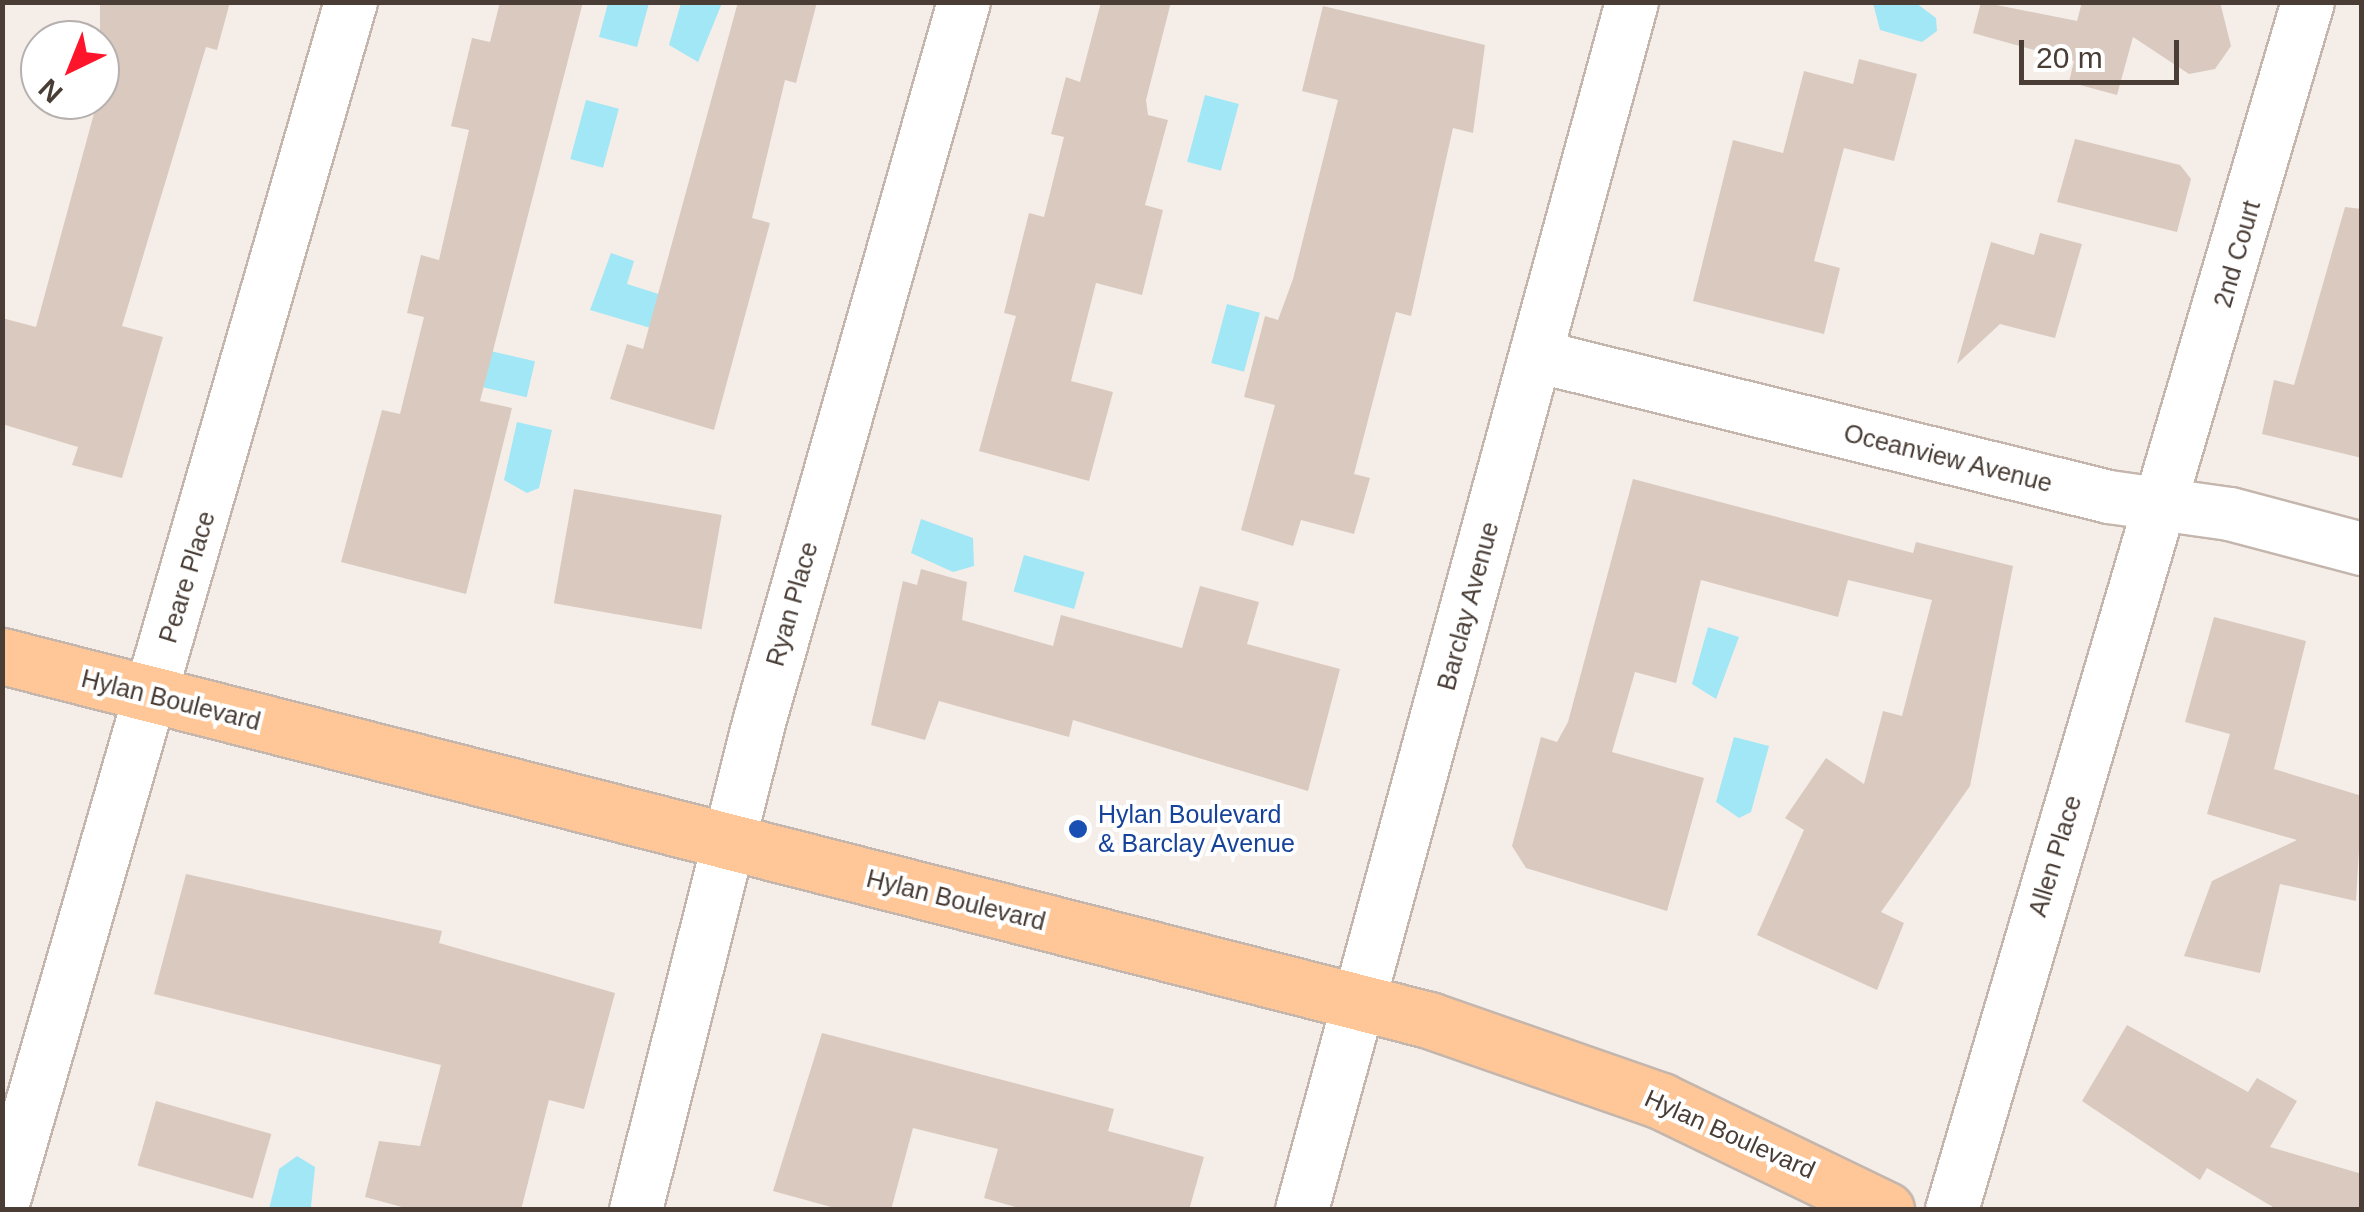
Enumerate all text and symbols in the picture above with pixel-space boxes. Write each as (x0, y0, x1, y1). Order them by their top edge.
north arrow (20, 20, 120, 120)
scale bar (2024, 20, 2184, 82)
text: 20 m (2036, 41, 2103, 74)
text: N (33, 73, 69, 109)
street label: 2nd Court (2207, 197, 2267, 311)
street label: Oceanview Avenue (1840, 417, 2056, 499)
street label: Peare Place (153, 507, 221, 647)
street label: Barclay Avenue (1431, 518, 1505, 694)
street label: Ryan Place (760, 538, 824, 670)
street label: Hylan Boulevard (78, 663, 264, 737)
street label: Allen Place (2022, 792, 2088, 920)
place label: Hylan Boulevard & Barclay Avenue (1098, 800, 1296, 859)
marker: Hylan Boulevard & Barclay Avenue (1067, 818, 1089, 840)
street label: Hylan Boulevard (863, 863, 1049, 937)
street label: Hylan Boulevard (1640, 1083, 1820, 1185)

